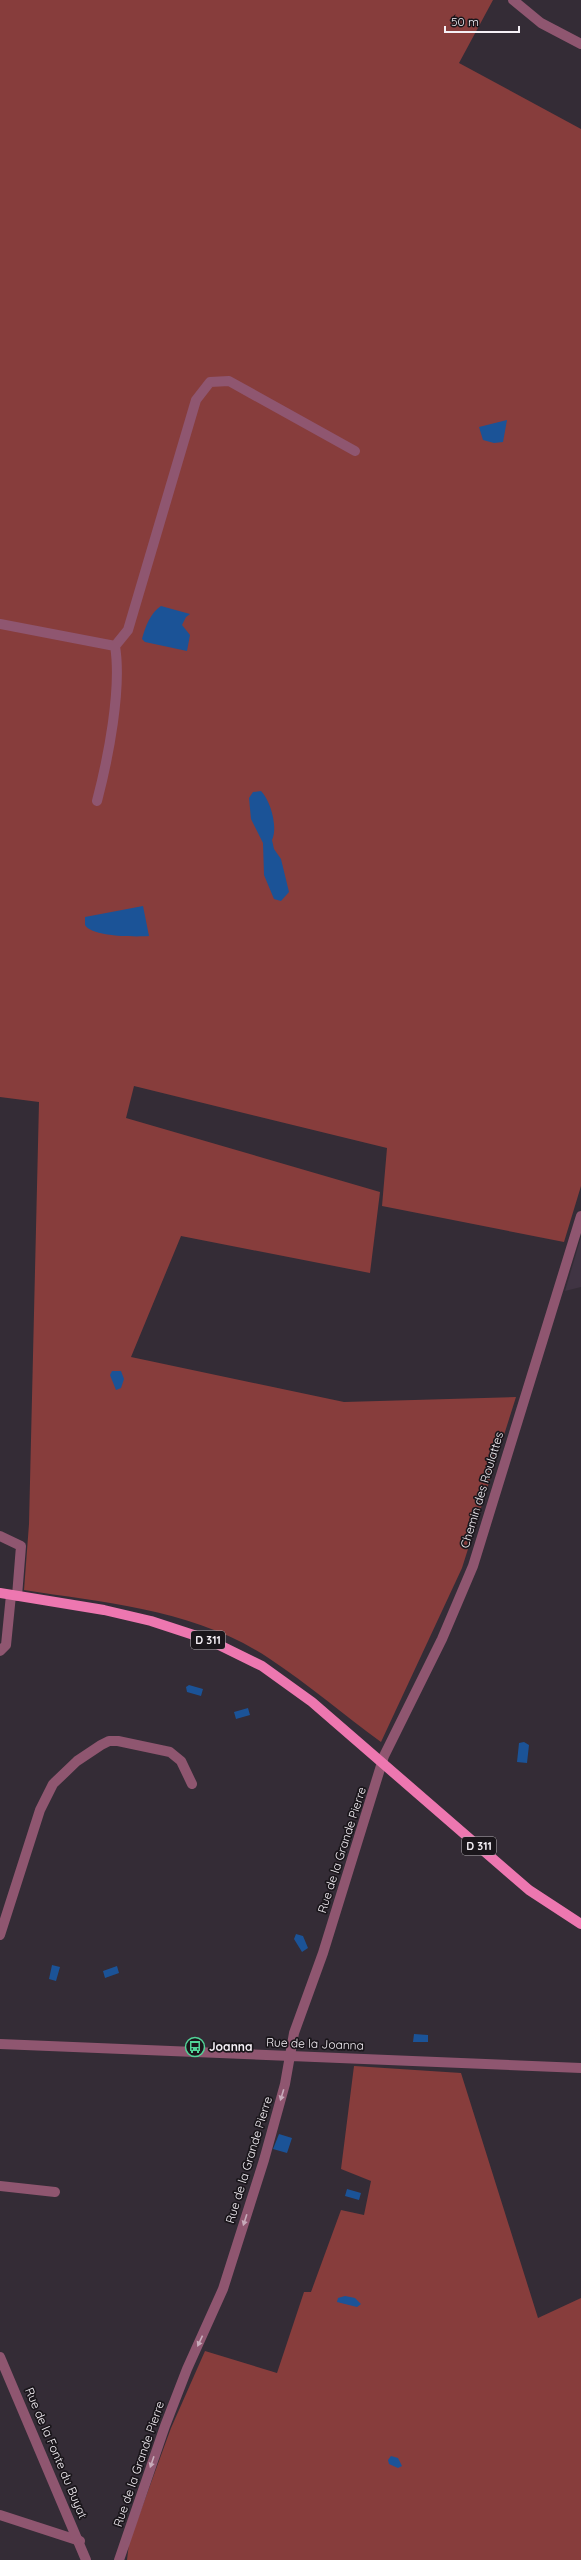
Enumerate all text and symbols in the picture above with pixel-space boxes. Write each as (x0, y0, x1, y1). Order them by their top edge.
scale bar (445, 8, 519, 34)
text: 50 m (451, 14, 479, 29)
street label: Chemin des Roulattes (457, 1430, 506, 1550)
road number: D 311 (191, 1631, 225, 1649)
street label: Rue de la Grande Pierre (314, 1785, 369, 1915)
road number: D 311 (462, 1837, 496, 1855)
street label: Rue de la Joanna (266, 2034, 364, 2053)
bus stop icon: Joanna (184, 2036, 206, 2058)
place label: Joanna (209, 2039, 253, 2054)
one-way arrow (279, 2089, 285, 2101)
street label: Rue de la Grande Pierre (222, 2094, 275, 2225)
one-way arrow (242, 2214, 248, 2226)
one-way arrow (197, 2336, 203, 2347)
street label: Rue de la Fonte du Buyat (22, 2385, 91, 2520)
street label: Rue de la Grande Pierre (110, 2399, 167, 2529)
one-way arrow (149, 2457, 155, 2469)

